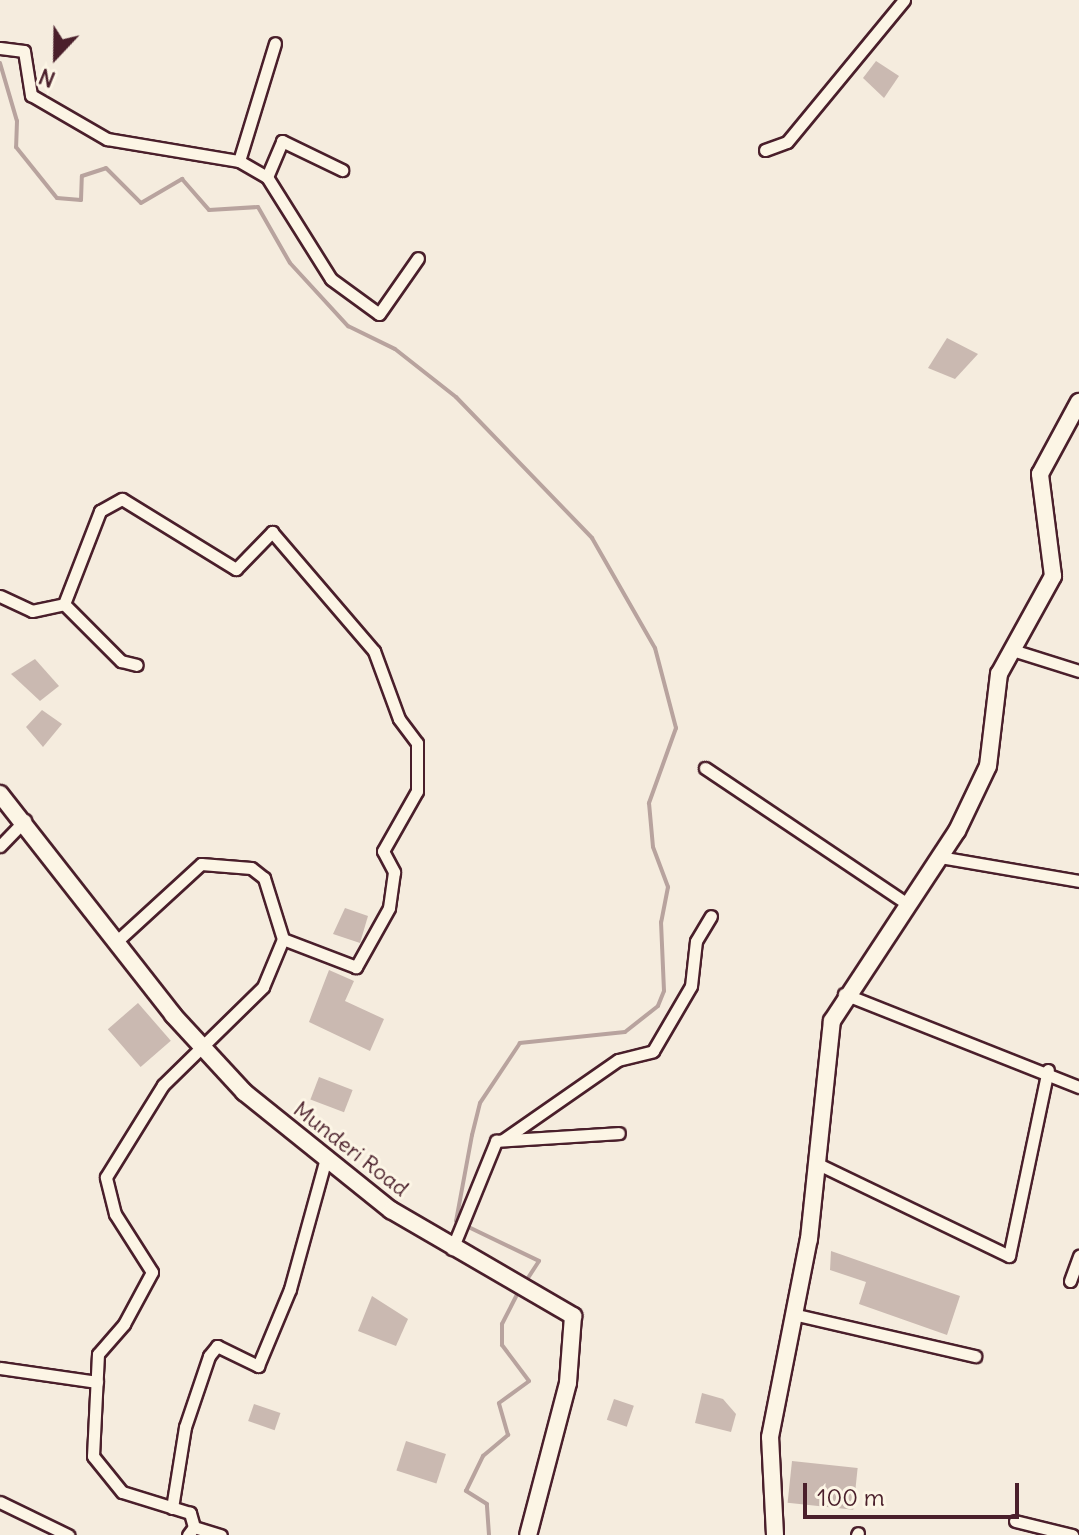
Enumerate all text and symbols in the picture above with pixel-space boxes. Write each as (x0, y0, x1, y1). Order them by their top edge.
north arrow (16, 16, 96, 96)
text: N (35, 62, 59, 94)
street label: Munderi Road (288, 1096, 414, 1202)
scale bar (807, 1467, 1023, 1517)
text: 100 m (817, 1482, 885, 1512)

